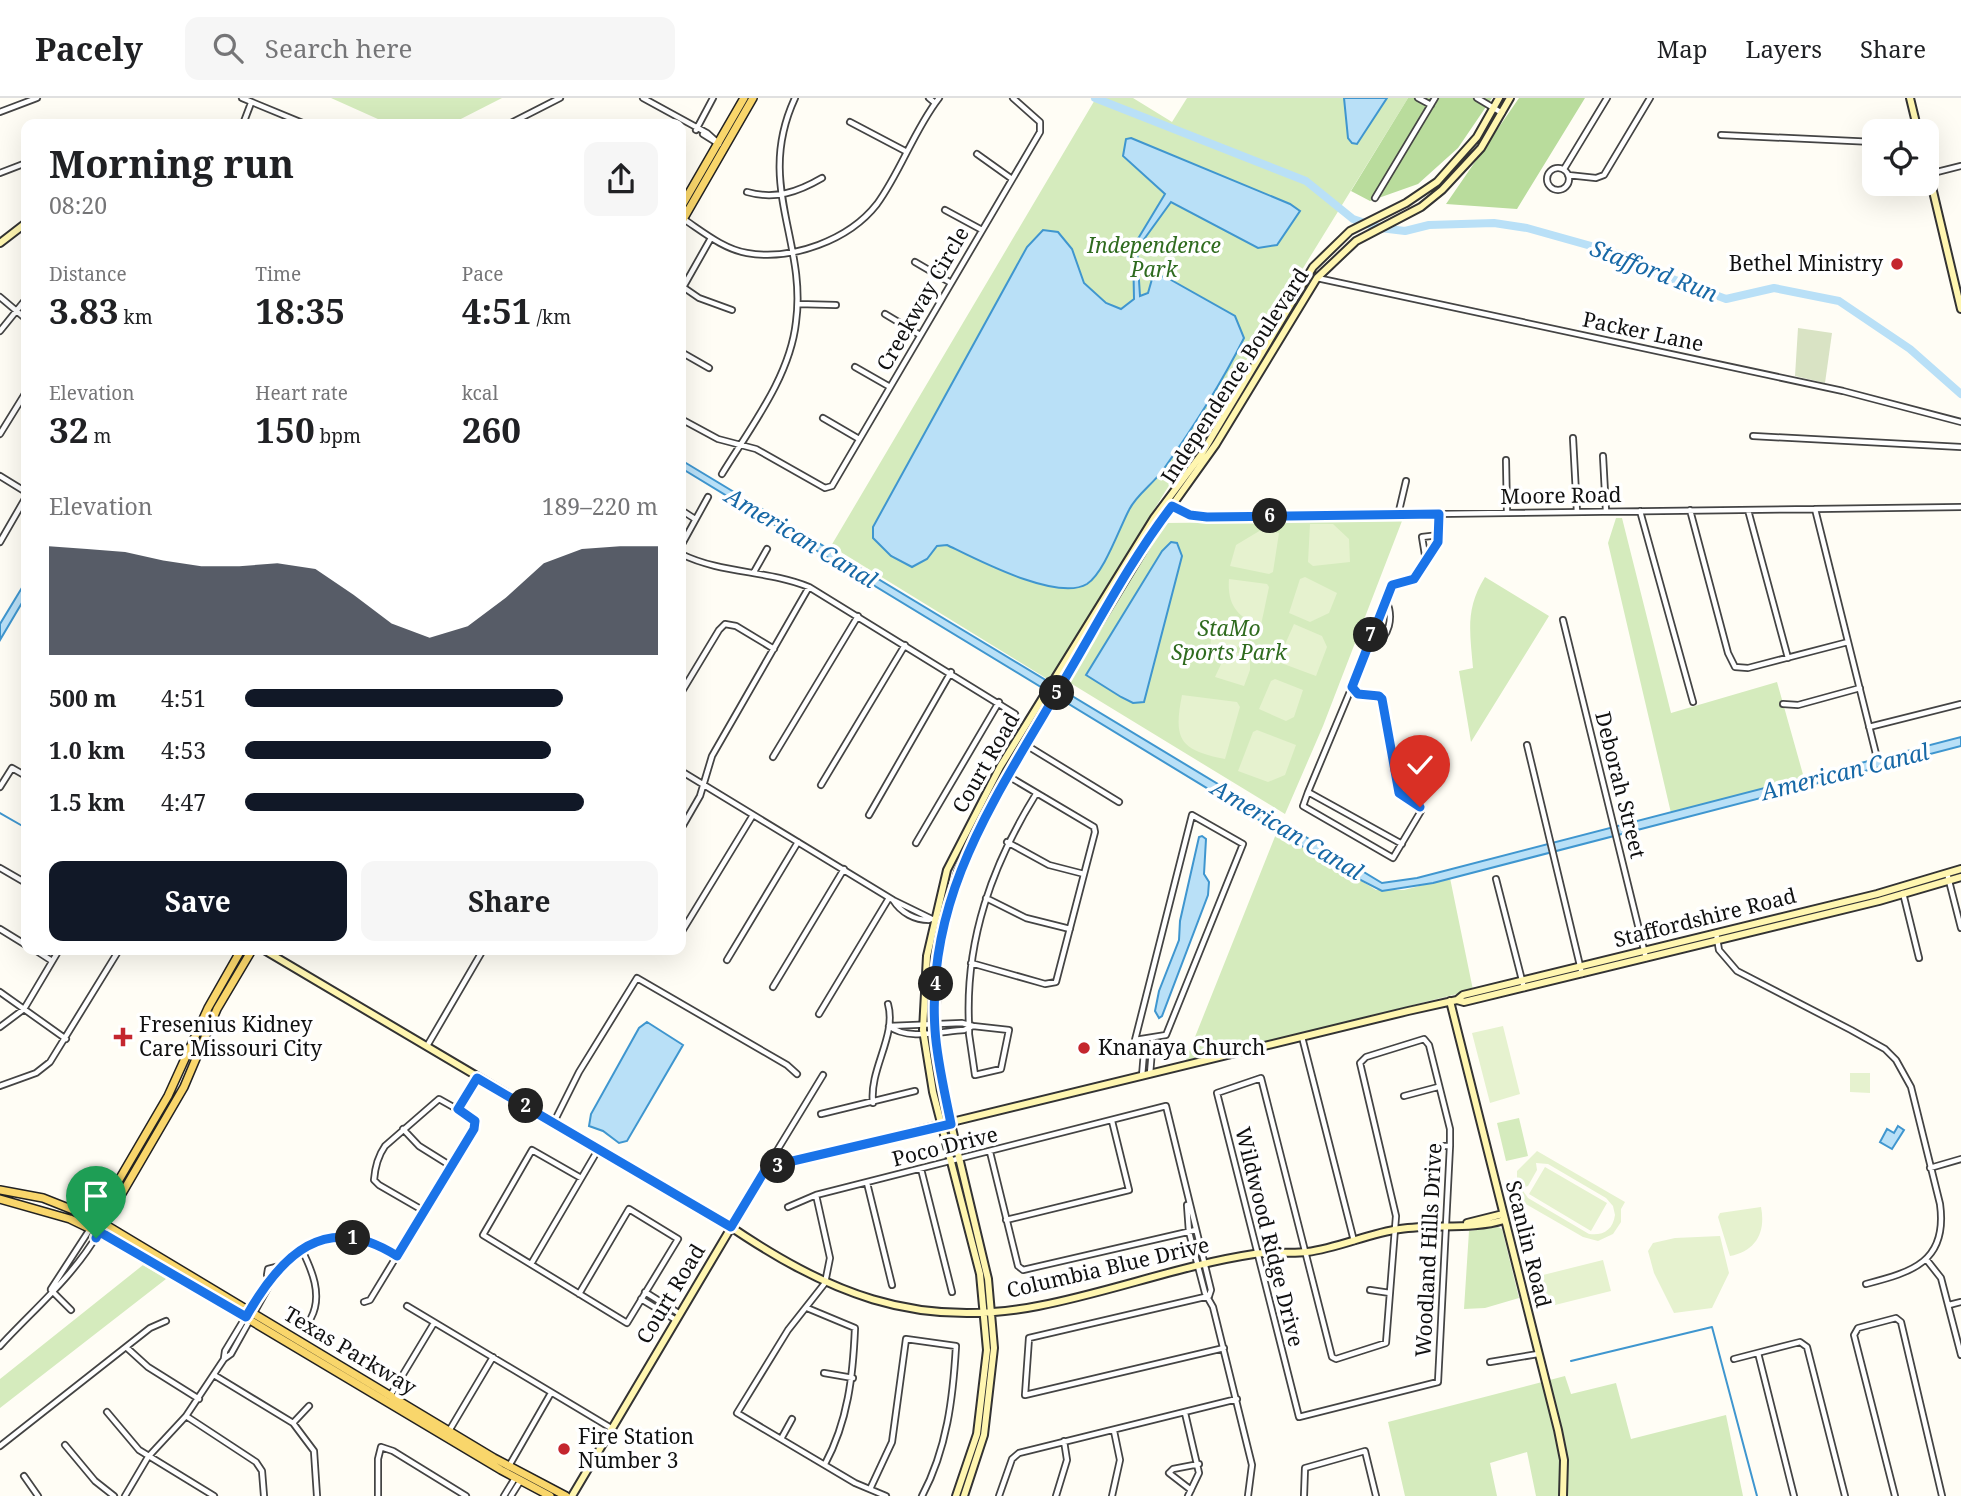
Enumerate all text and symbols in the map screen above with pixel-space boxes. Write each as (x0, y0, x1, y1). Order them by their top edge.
search box (185, 17, 675, 80)
text: Pacely (35, 26, 143, 71)
icon: search (209, 29, 247, 67)
text: Search here (265, 30, 412, 66)
text: Map (1657, 32, 1708, 65)
text: Layers (1746, 32, 1822, 65)
text: Share (1860, 32, 1926, 65)
map controls (1862, 119, 1939, 196)
button: locate (1862, 119, 1939, 196)
text: Morning run (49, 137, 294, 189)
button: share (584, 142, 658, 216)
text: 08:20 (49, 189, 107, 221)
street label: Creekway Circle (870, 221, 975, 376)
park label: Independence Park (1086, 231, 1221, 283)
water label: Stafford Run (1586, 231, 1723, 309)
place label: Bethel Ministry (1729, 249, 1883, 277)
marker: Bethel Ministry (1889, 256, 1905, 272)
text: Distance (49, 261, 127, 287)
text: Time (255, 261, 301, 287)
text: Pace (462, 261, 503, 287)
street label: Independence Boulevard (1154, 262, 1314, 489)
text: 3.83 (49, 287, 119, 334)
text: 18:35 (255, 287, 345, 334)
text: 4:51 (462, 287, 532, 334)
text: km (119, 304, 153, 330)
text: /km (532, 304, 571, 330)
street label: Packer Lane (1580, 305, 1706, 358)
text: Elevation (49, 380, 135, 406)
text: Heart rate (255, 380, 348, 406)
text: kcal (462, 380, 498, 406)
text: 32 (49, 406, 89, 453)
text: 150 (255, 406, 315, 453)
text: 260 (462, 406, 521, 453)
text: m (89, 423, 111, 449)
text: bpm (315, 423, 361, 449)
water label: American Canal (718, 478, 883, 595)
street label: Moore Road (1500, 480, 1622, 510)
text: Elevation (49, 490, 153, 522)
text: 189–220 m (542, 490, 658, 522)
pin: 6 (1252, 498, 1288, 534)
text: 6 (1264, 502, 1275, 528)
park label: StaMo Sports Park (1171, 614, 1288, 666)
pin: 7 (1354, 618, 1388, 652)
text: 7 (1365, 621, 1376, 647)
pin: 5 (1040, 676, 1074, 710)
text: 5 (1051, 679, 1062, 705)
text: 500 m (49, 682, 117, 714)
text: 4:51 (161, 682, 206, 714)
street label: Court Road (945, 707, 1025, 818)
street label: Deborah Street (1589, 709, 1653, 861)
text: 1.0 km (49, 734, 125, 766)
text: 4:53 (161, 734, 206, 766)
pin (1390, 735, 1450, 807)
water label: American Canal (1755, 735, 1932, 808)
icon: check (1401, 746, 1439, 784)
water label: American Canal (1204, 770, 1369, 887)
text: 1.5 km (49, 786, 125, 818)
text: 4:47 (161, 786, 206, 818)
button: Save (49, 861, 347, 941)
button: Share (361, 861, 658, 941)
street label: Staffordshire Road (1611, 881, 1799, 953)
pin: 4 (918, 966, 954, 1001)
text: 4 (930, 970, 941, 996)
place label: Fresenius Kidney Care Missouri City (139, 1010, 322, 1062)
marker: Fresenius Kidney Care Missouri City (113, 1027, 133, 1047)
place label: Knanaya Church (1098, 1033, 1265, 1061)
marker: Knanaya Church (1076, 1040, 1092, 1056)
pin: 2 (508, 1088, 544, 1124)
text: 2 (520, 1092, 531, 1118)
street label: Poco Drive (889, 1119, 1001, 1173)
street label: Wildwood Ridge Drive (1229, 1124, 1311, 1350)
street label: Woodland Hills Drive (1408, 1142, 1448, 1358)
pin: 3 (760, 1148, 796, 1184)
text: 3 (772, 1152, 783, 1178)
pin (66, 1166, 126, 1238)
icon: arrive (77, 1177, 115, 1215)
street label: Scanlin Road (1500, 1177, 1558, 1310)
pin: 1 (336, 1220, 370, 1256)
text: 1 (347, 1224, 358, 1250)
street label: Columbia Blue Drive (1004, 1230, 1212, 1304)
street label: Court Road (629, 1238, 711, 1349)
street label: Texas Parkway (279, 1300, 422, 1401)
place label: Fire Station Number 3 (578, 1422, 694, 1474)
marker: Fire Station Number 3 (556, 1441, 572, 1457)

